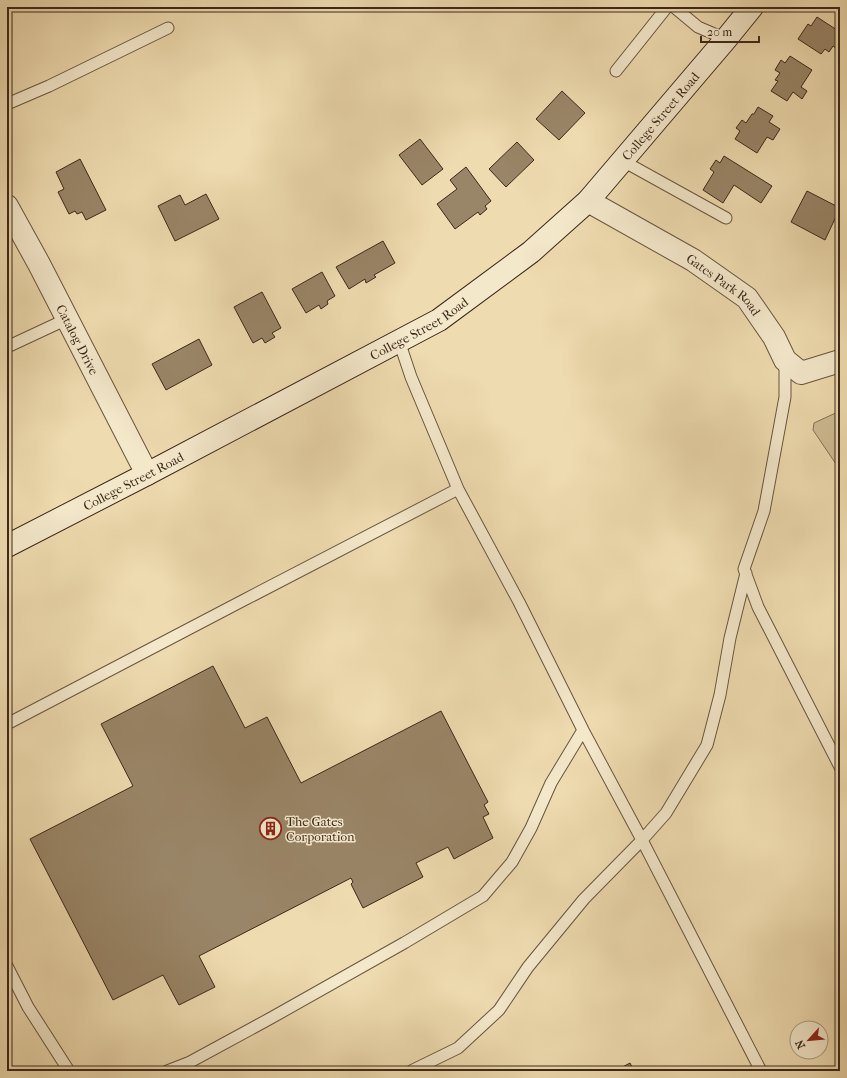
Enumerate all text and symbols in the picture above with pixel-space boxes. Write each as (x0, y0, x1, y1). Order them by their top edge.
scale bar (701, 18, 759, 44)
text: 20 m (707, 25, 732, 39)
street label: College Street Road (619, 69, 703, 164)
street label: Gates Park Road (684, 251, 764, 319)
street label: College Street Road (368, 294, 472, 363)
street label: Catalog Drive (53, 302, 102, 378)
street label: College Street Road (81, 449, 187, 514)
place label: The Gates Corporation (286, 814, 355, 844)
building icon: The Gates Corporation (257, 815, 283, 841)
north arrow (789, 1020, 829, 1060)
text: N (793, 1037, 808, 1051)

